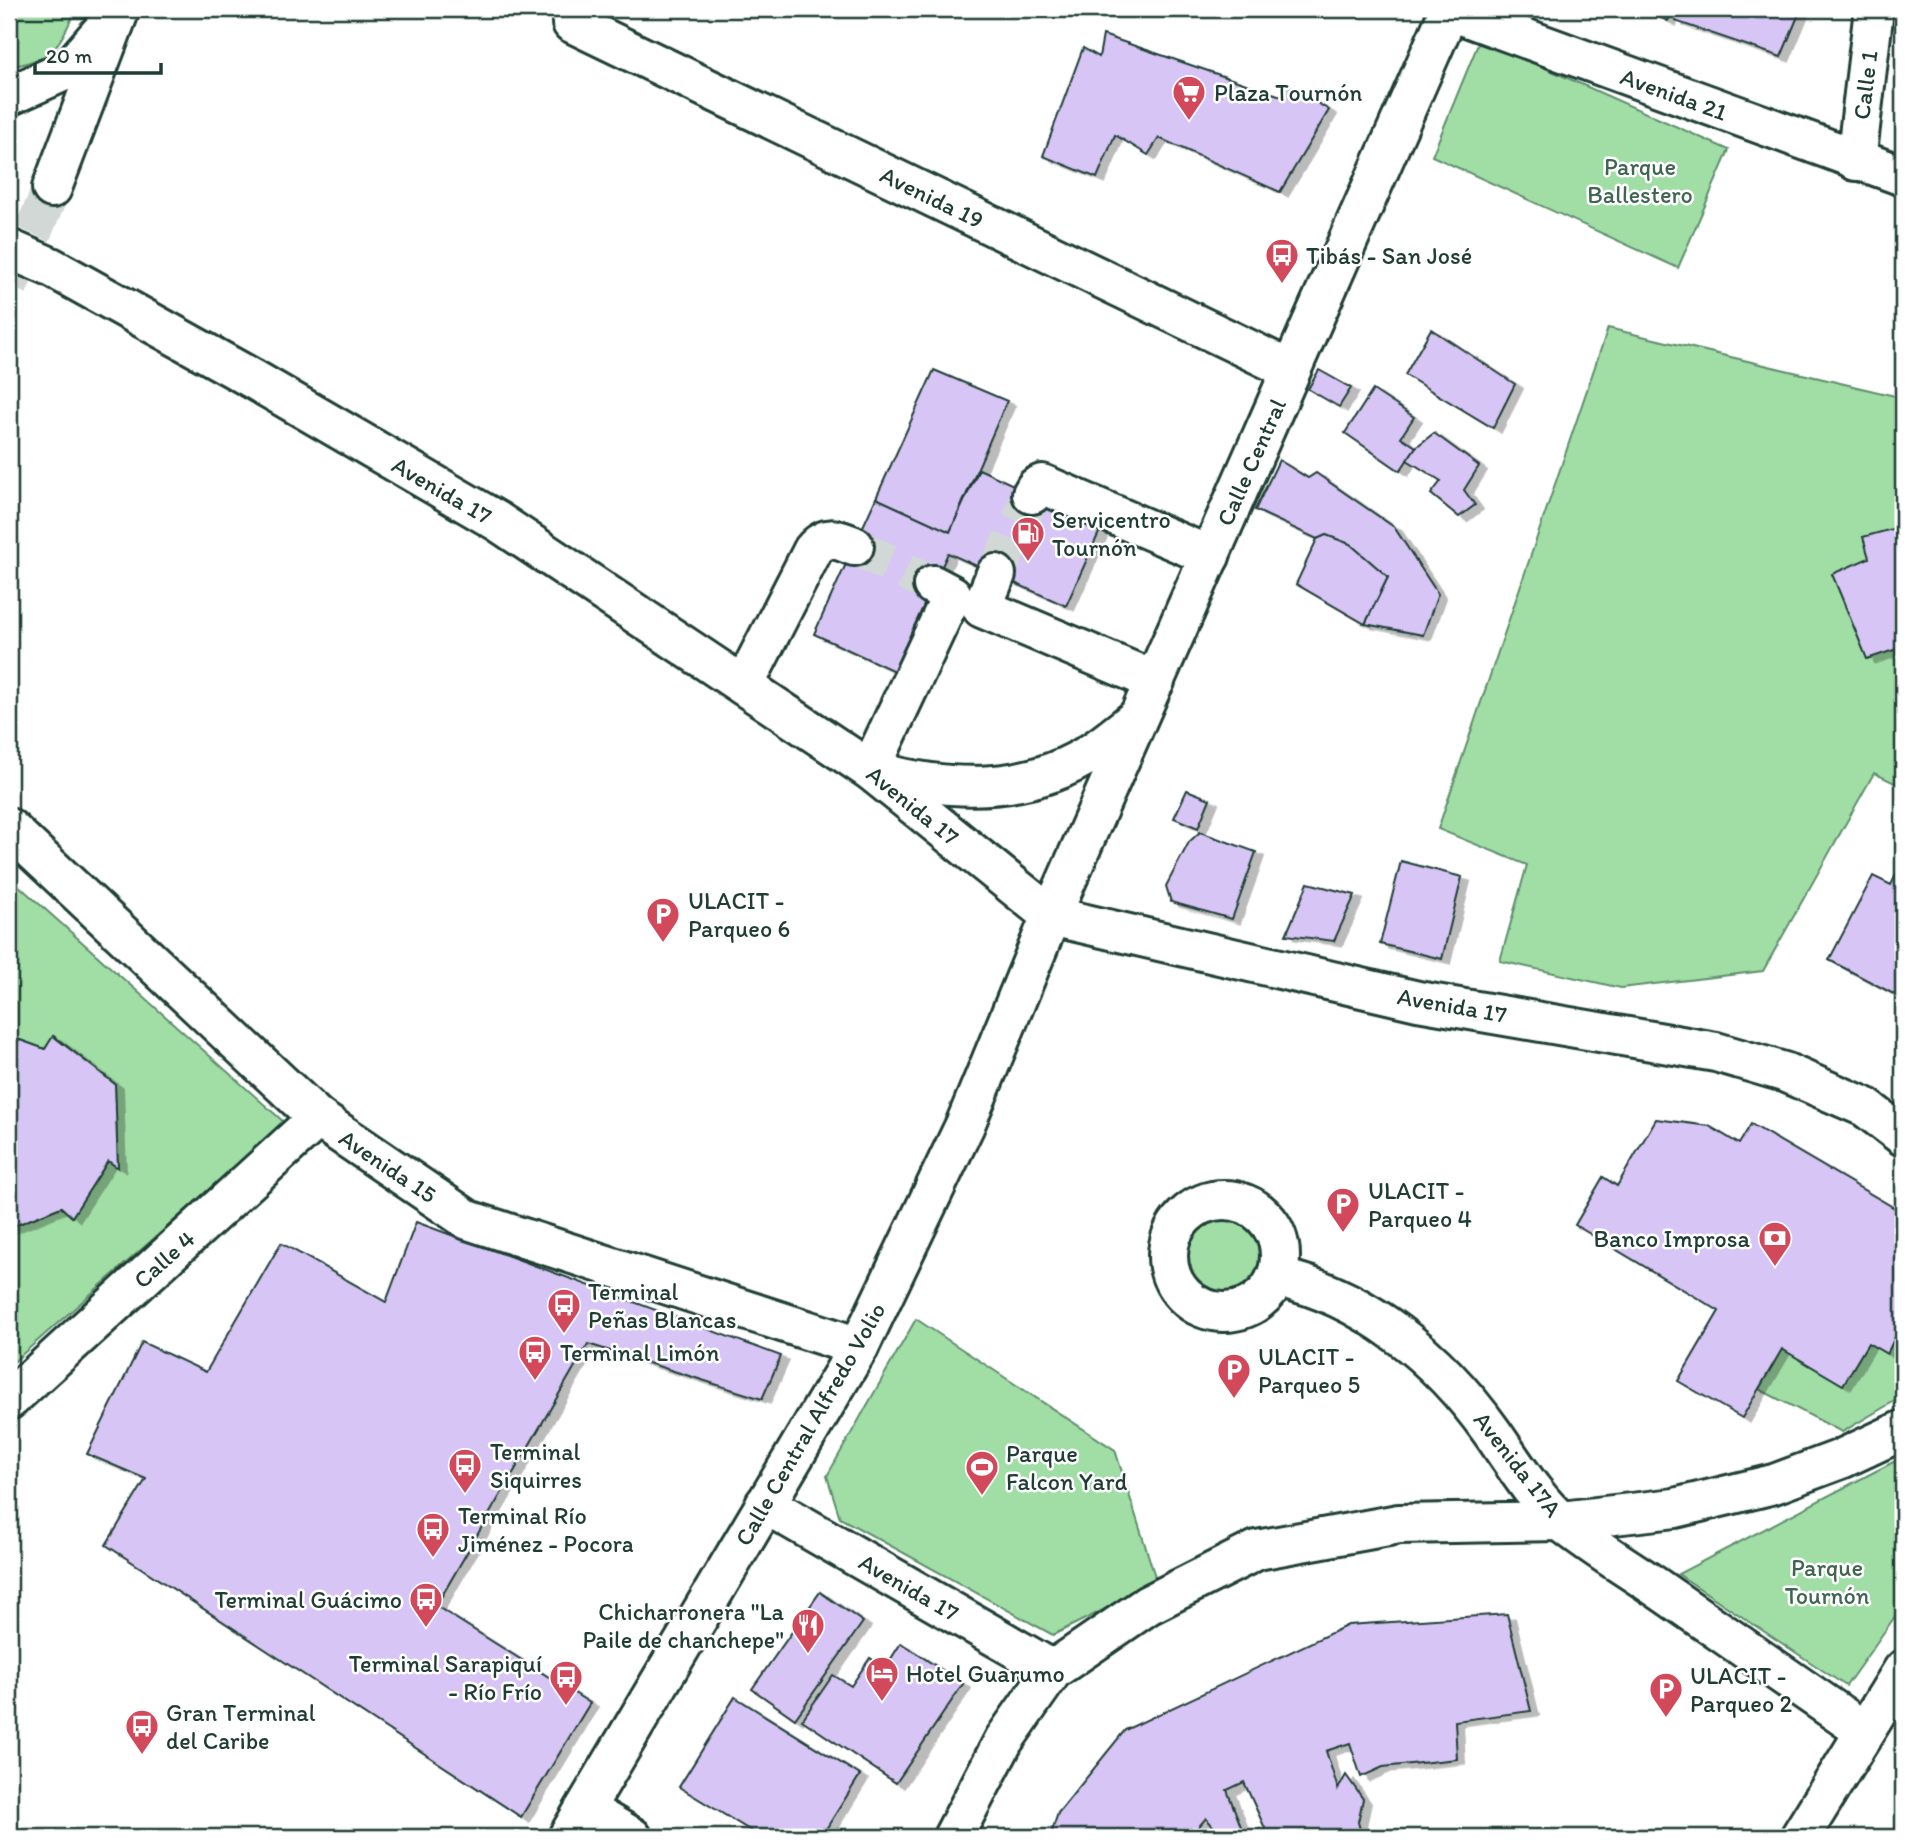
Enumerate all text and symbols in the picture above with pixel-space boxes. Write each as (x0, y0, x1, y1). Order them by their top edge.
scale bar (35, 32, 161, 76)
text: 20 m (46, 43, 93, 68)
street label: Calle 1 (1846, 49, 1884, 121)
street label: Avenida 21 (1617, 61, 1731, 127)
supermarket icon: Plaza Tournón (1170, 73, 1208, 122)
place label: Plaza Tournón (1214, 78, 1362, 107)
park label: Parque Ballestero (1587, 152, 1693, 209)
street label: Avenida 19 (876, 160, 988, 234)
bus stop icon: Tibás - San José (1263, 236, 1301, 285)
place label: Tibás - San José (1306, 241, 1472, 270)
street label: Calle Central (1210, 394, 1292, 530)
street label: Avenida 17 (387, 450, 497, 530)
place label: Servicentro Tournón (1052, 505, 1171, 562)
fuel station icon: Servicentro Tournón (1009, 514, 1047, 563)
street label: Avenida 17 (861, 759, 965, 851)
place label: ULACIT - Parqueo 6 (688, 886, 790, 943)
parking icon: ULACIT - Parqueo 6 (644, 895, 682, 944)
street label: Avenida 17 (1395, 981, 1509, 1029)
street label: Avenida 15 (334, 1123, 442, 1209)
place label: ULACIT - Parqueo 4 (1368, 1176, 1472, 1233)
parking icon: ULACIT - Parqueo 4 (1324, 1185, 1362, 1234)
bank icon: Banco Improsa (1756, 1219, 1794, 1268)
street label: Calle 4 (127, 1224, 201, 1294)
place label: Banco Improsa (1594, 1224, 1750, 1253)
place label: Terminal Peñas Blancas (588, 1277, 736, 1334)
bus stop icon: Terminal Peñas Blancas (545, 1286, 583, 1335)
street label: Calle Central Alfredo Volio (728, 1297, 892, 1551)
bus stop icon: Terminal Limón (516, 1333, 554, 1382)
place label: Terminal Limón (560, 1338, 720, 1367)
place label: ULACIT - Parqueo 5 (1258, 1342, 1360, 1399)
parking icon: ULACIT - Parqueo 5 (1215, 1351, 1253, 1400)
street label: Avenida 17A (1468, 1405, 1568, 1523)
place label: Terminal Siquirres (490, 1437, 582, 1494)
place label: Parque Falcon Yard (1006, 1439, 1128, 1496)
bus stop icon: Terminal Siquirres (446, 1446, 484, 1495)
sports icon: Parque Falcon Yard (963, 1448, 1001, 1497)
place label: Terminal Río Jiménez - Pocora (458, 1501, 634, 1558)
bus stop icon: Terminal Río Jiménez - Pocora (414, 1510, 452, 1559)
street label: Avenida 17 (854, 1547, 964, 1627)
park label: Parque Tournón (1785, 1553, 1870, 1610)
bus stop icon: Terminal Guácimo (407, 1580, 445, 1629)
place label: Terminal Guácimo (214, 1585, 402, 1614)
place label: Chicharronera "La Paile de chanchepe" (582, 1597, 785, 1654)
restaurant icon: Chicharronera "La Paile de chanchepe" (789, 1606, 827, 1655)
place label: Terminal Sarapiquí - Río Frío (349, 1649, 542, 1706)
hotel icon: Hotel Guarumo (863, 1654, 901, 1703)
bus stop icon: Terminal Sarapiquí - Río Frío (547, 1658, 585, 1707)
place label: Hotel Guarumo (906, 1659, 1065, 1688)
place label: ULACIT - Parqueo 2 (1690, 1661, 1793, 1718)
parking icon: ULACIT - Parqueo 2 (1647, 1670, 1685, 1719)
place label: Gran Terminal del Caribe (166, 1698, 316, 1755)
bus stop icon: Gran Terminal del Caribe (123, 1707, 161, 1756)

